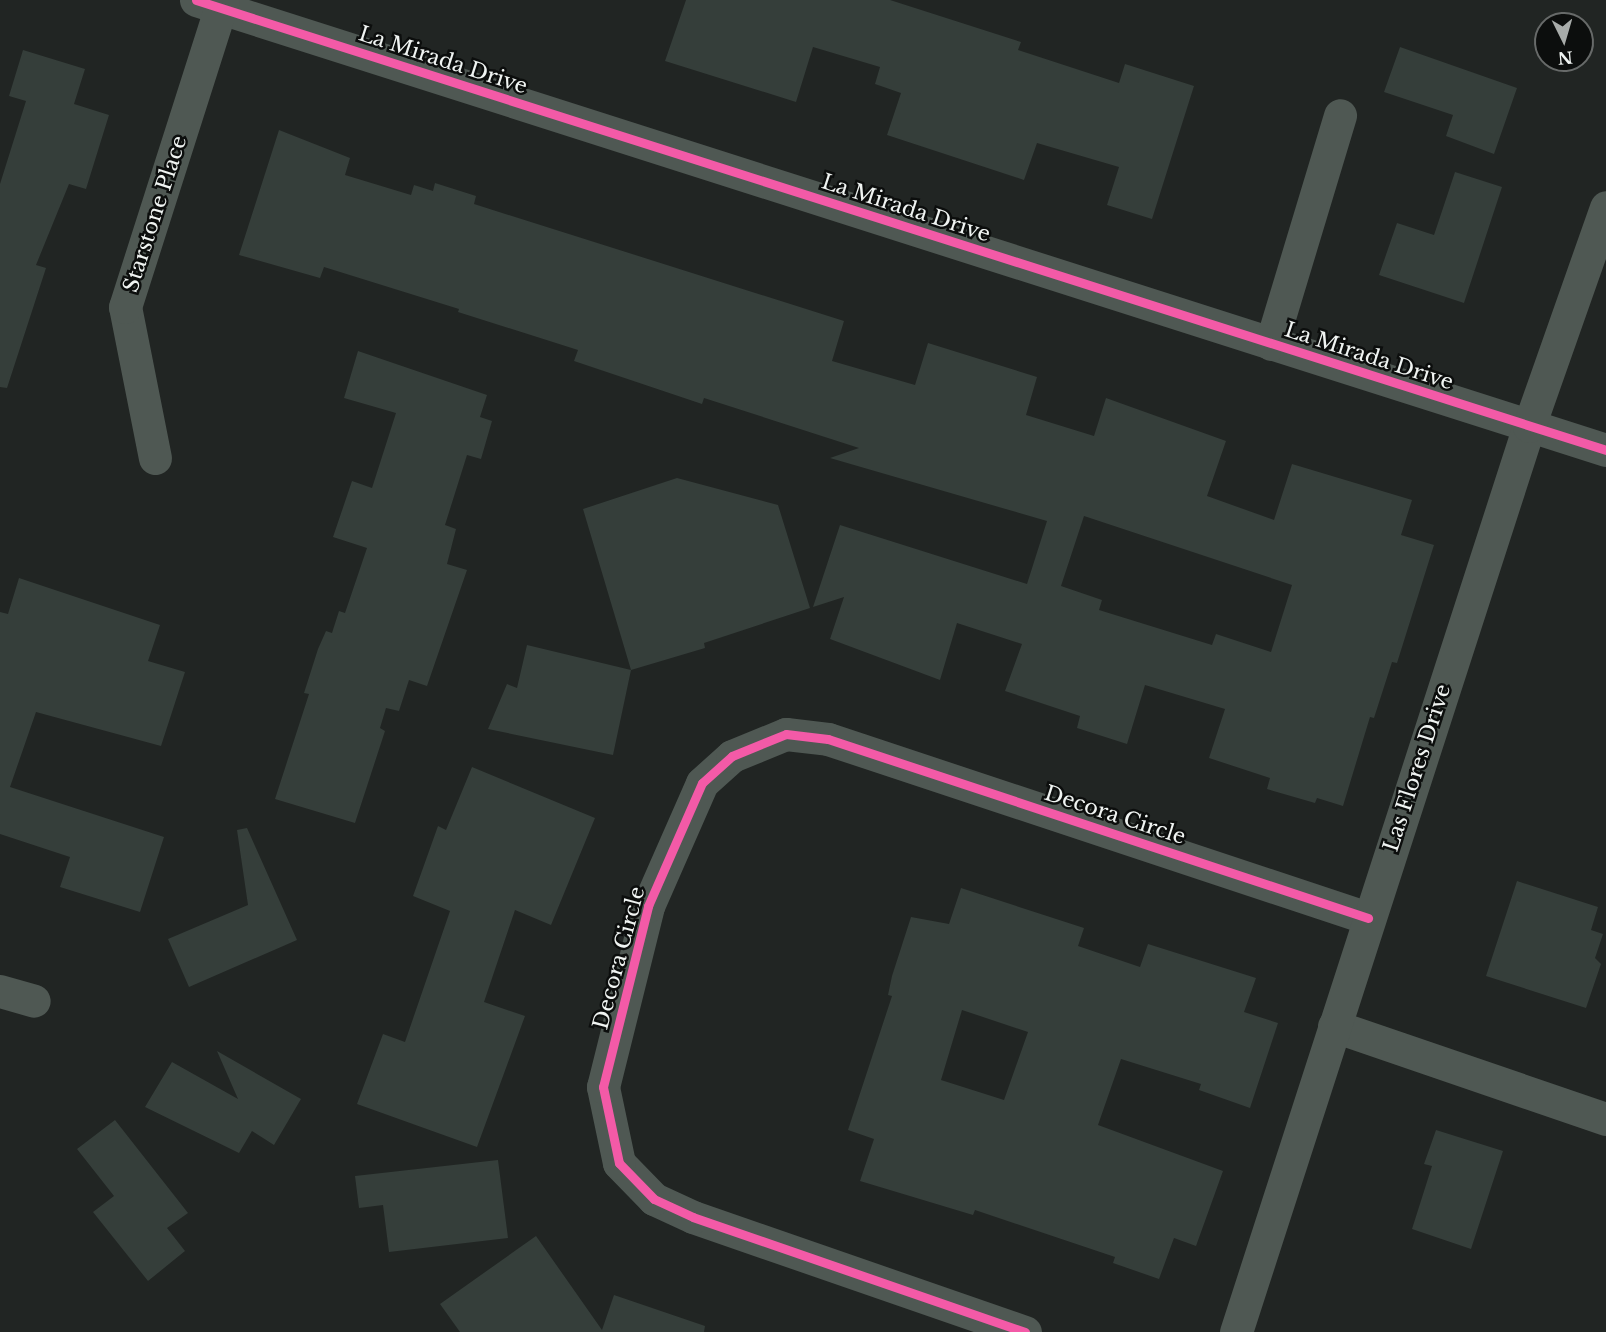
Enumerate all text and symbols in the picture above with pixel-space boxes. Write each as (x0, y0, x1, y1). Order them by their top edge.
north arrow (1534, 12, 1594, 72)
street label: La Mirada Drive (355, 21, 531, 99)
text: N (1557, 47, 1574, 69)
street label: Starstone Place (118, 133, 192, 295)
street label: La Mirada Drive (818, 169, 994, 247)
street label: La Mirada Drive (1281, 317, 1457, 395)
street label: Las Flores Drive (1378, 681, 1456, 855)
street label: Decora Circle (1041, 780, 1189, 850)
street label: Decora Circle (588, 884, 650, 1032)

